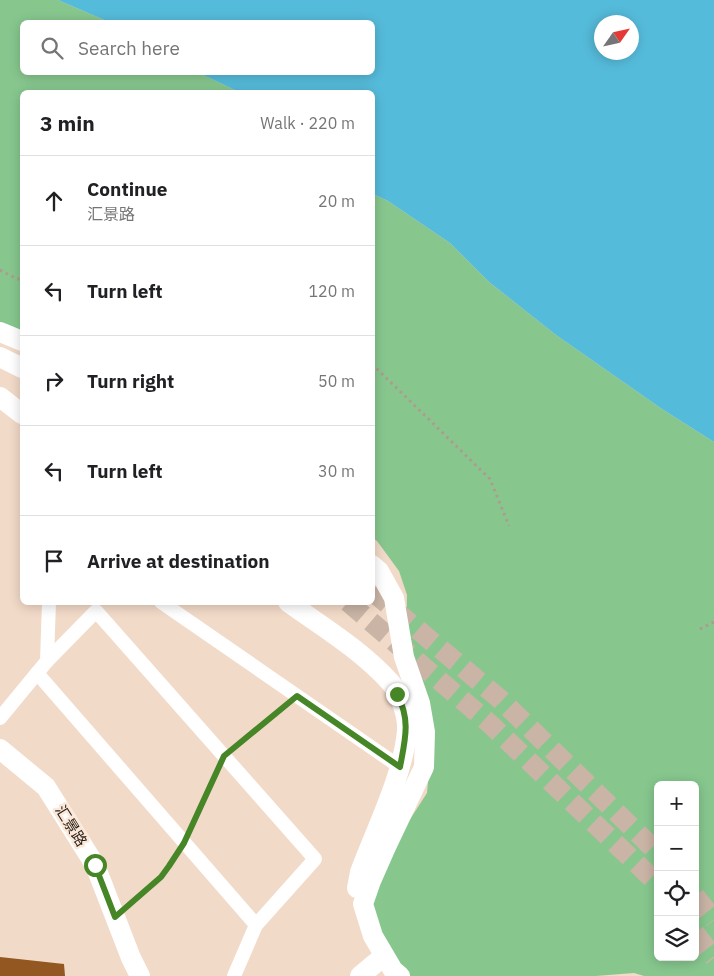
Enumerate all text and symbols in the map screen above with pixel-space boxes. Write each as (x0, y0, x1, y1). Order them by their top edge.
north arrow (594, 15, 639, 60)
search box (20, 20, 375, 75)
icon: search (38, 34, 66, 62)
text: Search here (78, 36, 180, 60)
text: 3 min (40, 109, 95, 137)
text: Walk · 220 m (260, 113, 355, 133)
text: Continue (87, 177, 167, 201)
icon: ahead (40, 187, 68, 215)
text: 20 m (318, 191, 355, 211)
text: 汇景路 (87, 204, 135, 224)
icon: left (40, 277, 68, 305)
text: Turn left (87, 279, 163, 303)
text: 120 m (308, 281, 355, 301)
icon: right (40, 367, 68, 395)
text: Turn right (87, 369, 174, 393)
text: 50 m (318, 371, 355, 391)
icon: left (40, 457, 68, 485)
text: Turn left (87, 459, 163, 483)
text: 30 m (318, 461, 355, 481)
icon: arrive (40, 547, 68, 575)
text: Arrive at destination (87, 549, 270, 573)
route end (386, 683, 409, 706)
map controls (654, 781, 699, 961)
button: + (654, 781, 699, 826)
street label: 汇景路 (51, 802, 91, 850)
button: − (654, 826, 699, 871)
route start (84, 854, 107, 877)
button: locate (654, 871, 699, 916)
button: layers (654, 916, 699, 961)

